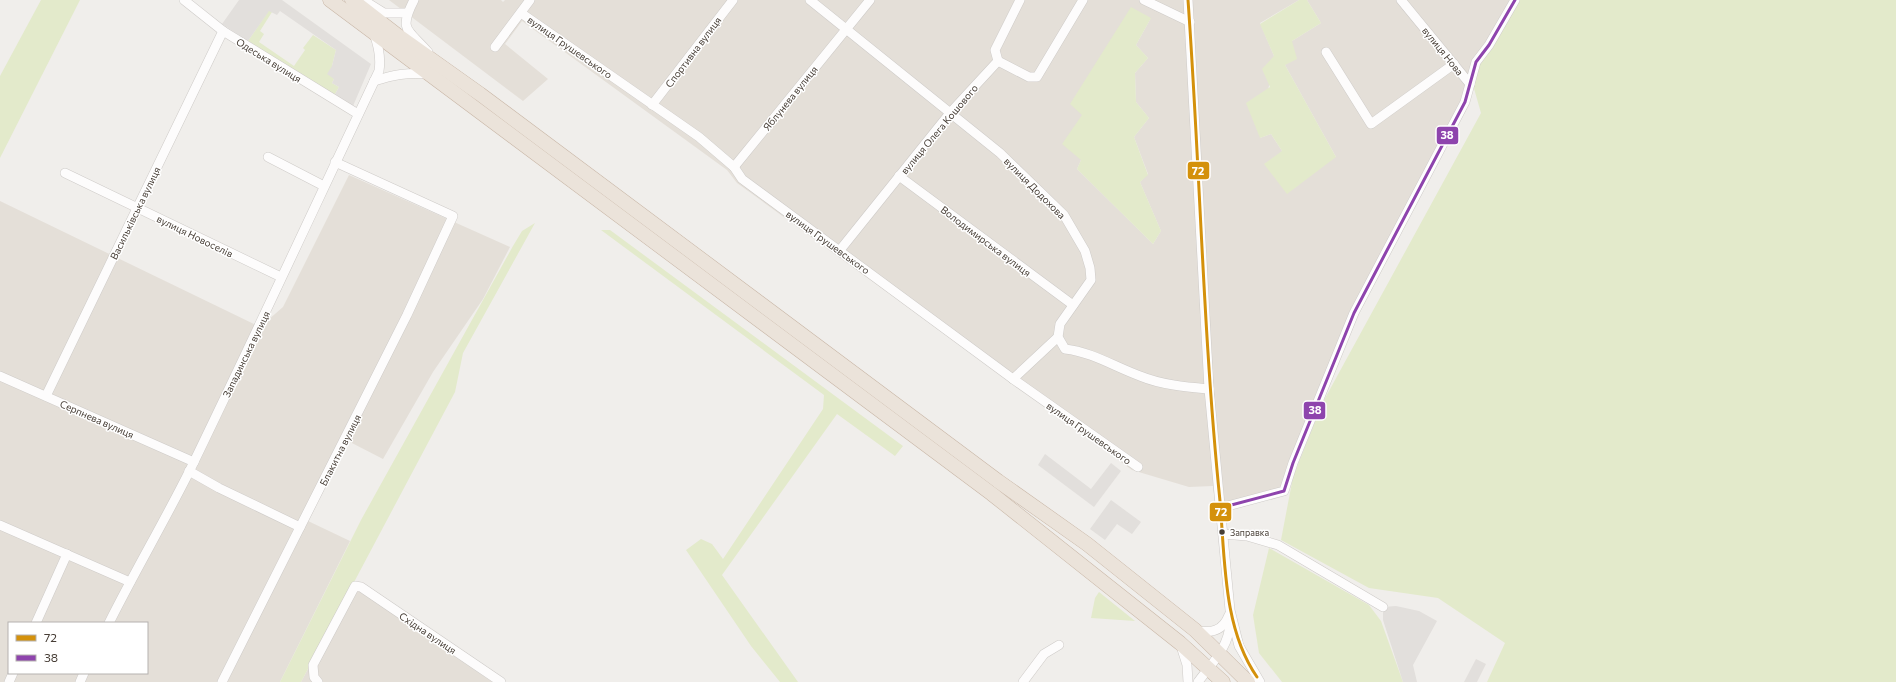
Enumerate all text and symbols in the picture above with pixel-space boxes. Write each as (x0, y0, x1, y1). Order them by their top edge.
street label: вулиця Грушевського (525, 13, 615, 81)
street label: Спортивна вулиця (662, 14, 724, 90)
street label: вулиця Нова (1420, 24, 1466, 78)
street label: Одеська вулиця (234, 35, 304, 85)
street label: Яблунева вулиця (760, 63, 820, 133)
street label: вулиця Олега Кошового (898, 82, 980, 176)
line badge: 38 (1436, 126, 1459, 145)
text: 38 (1440, 128, 1454, 141)
street label: вулиця Додохова (1002, 155, 1068, 221)
line badge: 72 (1187, 161, 1210, 180)
text: 72 (1192, 164, 1204, 177)
street label: Васильківська вулиця (107, 165, 163, 261)
street label: Володимирська вулиця (939, 203, 1033, 279)
street label: вулиця Грушевського (784, 208, 872, 276)
street label: вулиця Новоселів (155, 212, 235, 260)
street label: Западинська вулиця (220, 309, 272, 399)
street label: Серпнева вулиця (58, 397, 136, 441)
street label: вулиця Грушевського (1044, 399, 1134, 467)
line badge: 38 (1303, 401, 1326, 420)
text: 38 (1308, 403, 1322, 416)
street label: Блакитна вулиця (317, 412, 363, 488)
line badge: 72 (1209, 502, 1232, 522)
text: 72 (1215, 505, 1227, 518)
marker: Заправка (1217, 527, 1227, 537)
place label: Заправка (1230, 527, 1269, 538)
street label: Східна вулиця (397, 610, 459, 656)
legend (8, 622, 148, 674)
text: 72 (44, 630, 57, 644)
text: 38 (44, 650, 58, 664)

